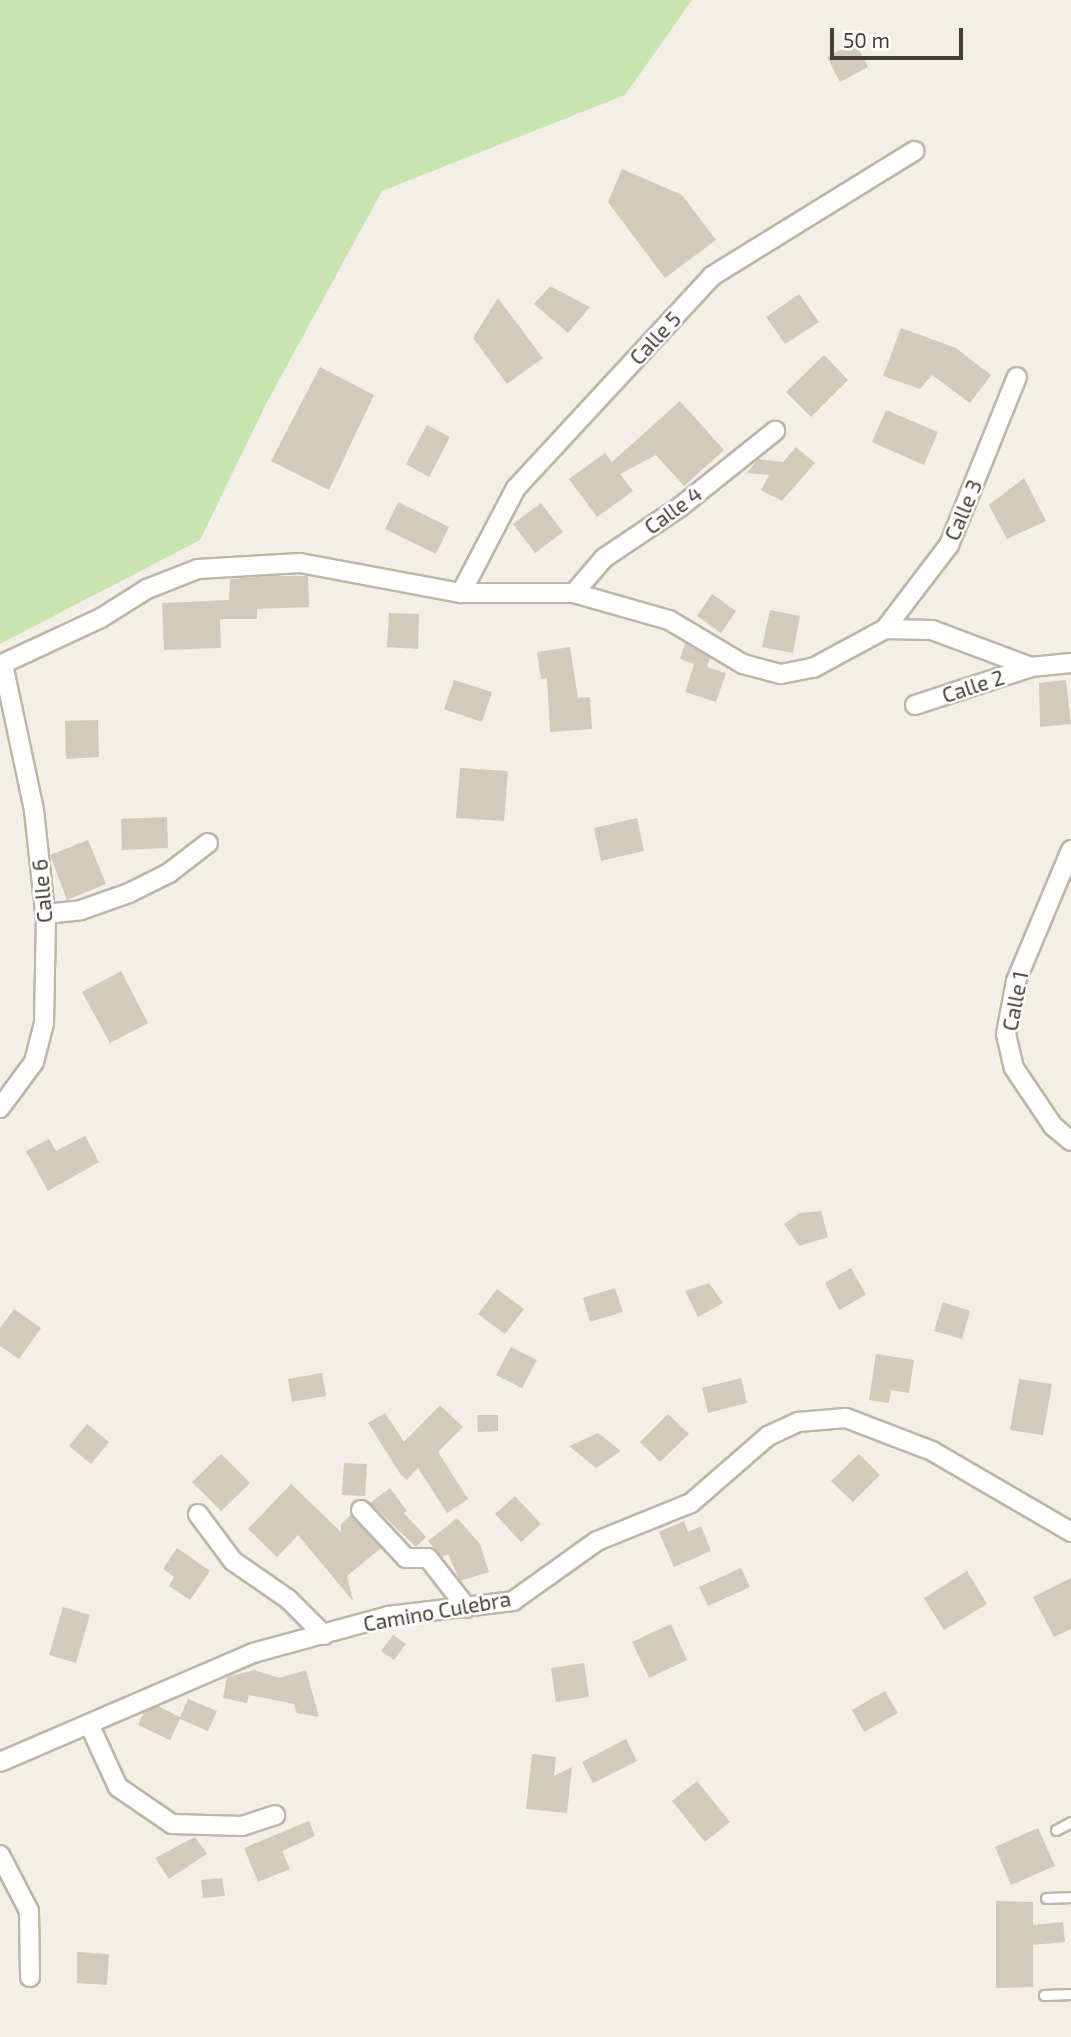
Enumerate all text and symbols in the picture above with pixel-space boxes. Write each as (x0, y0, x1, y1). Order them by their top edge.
scale bar (833, 14, 966, 58)
text: 50 m (843, 27, 890, 52)
street label: Calle 5 (624, 306, 686, 370)
street label: Calle 3 (939, 476, 987, 544)
street label: Calle 4 (639, 481, 707, 539)
street label: Calle 2 (939, 664, 1007, 708)
street label: Calle 6 (27, 858, 57, 924)
street label: Calle 1 (997, 969, 1033, 1033)
street label: Camino Culebra (361, 1586, 513, 1636)

